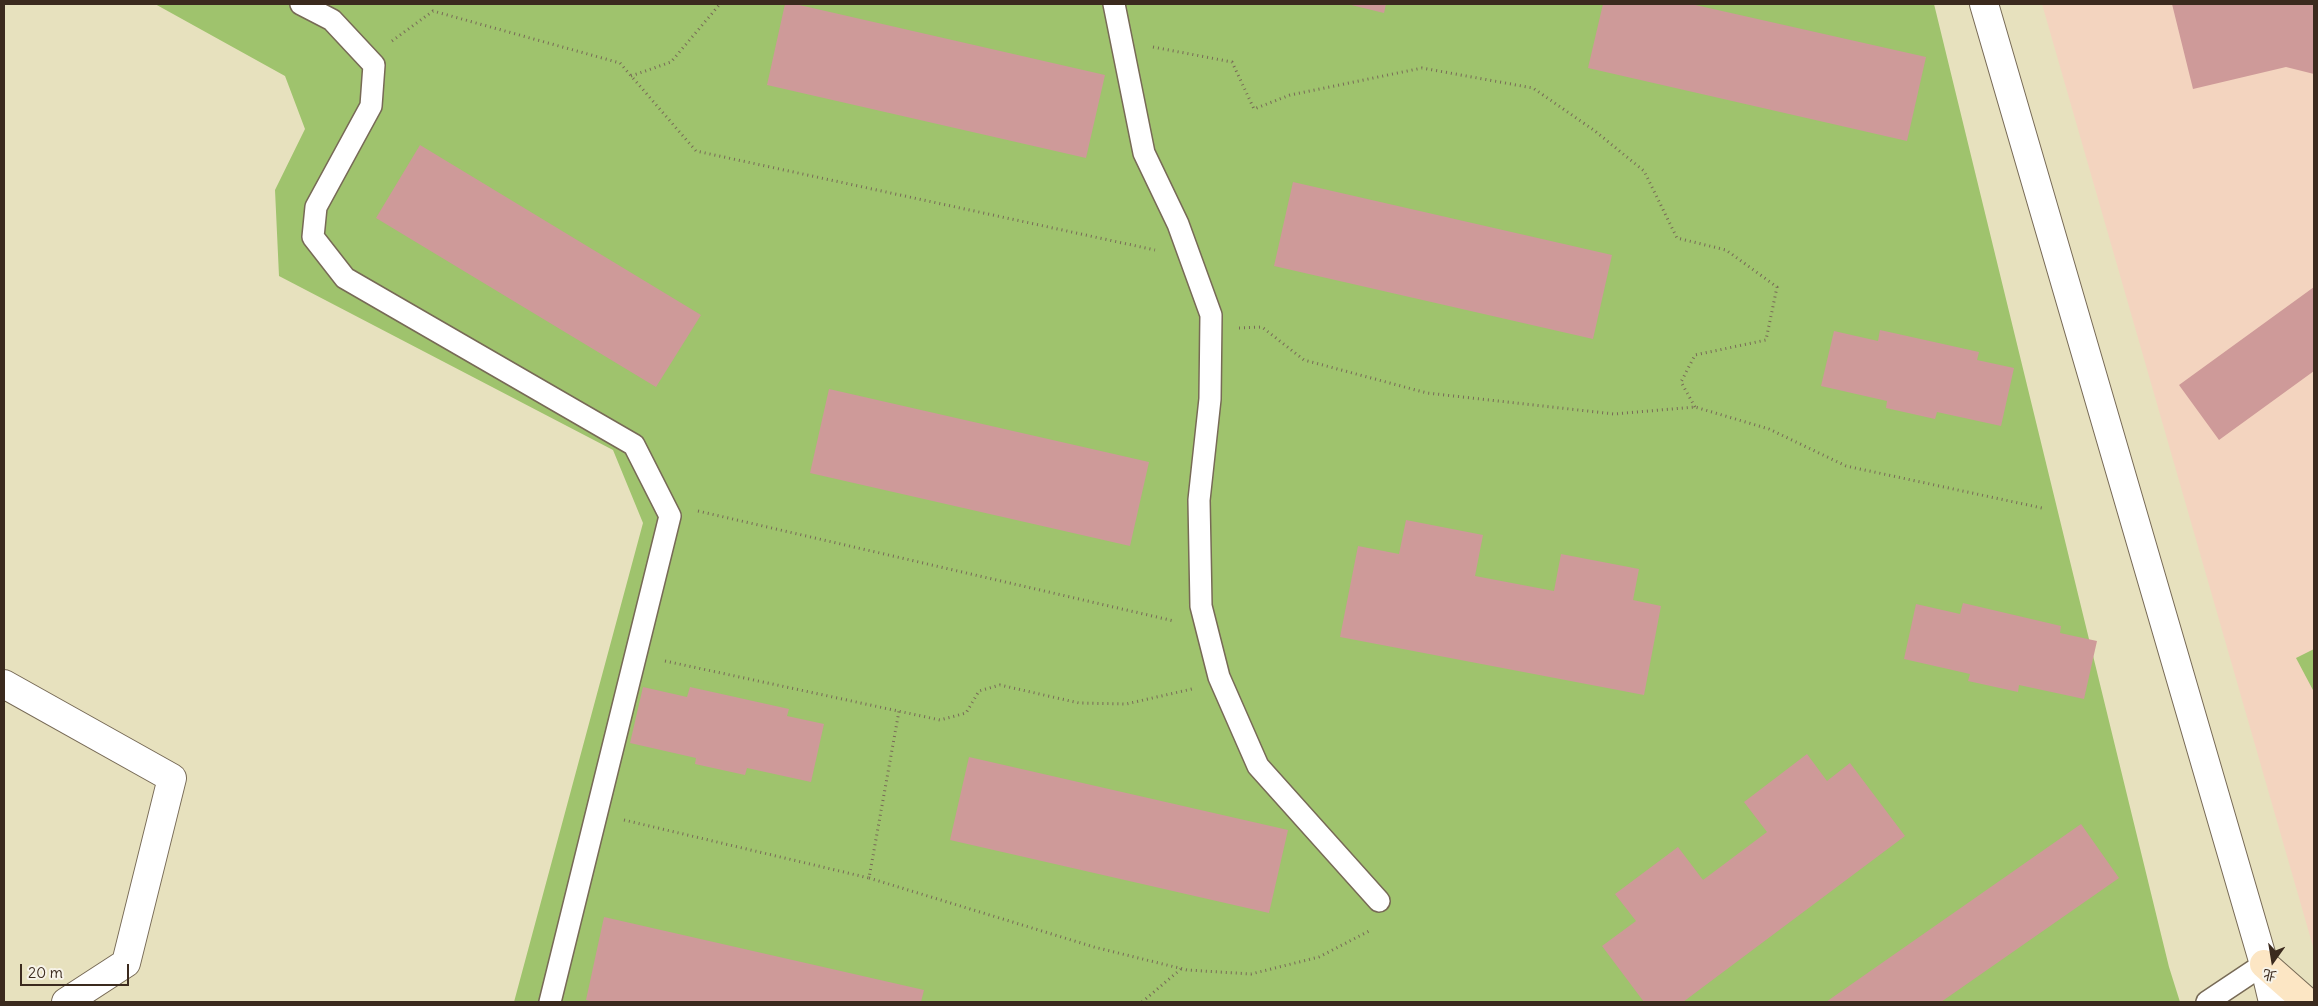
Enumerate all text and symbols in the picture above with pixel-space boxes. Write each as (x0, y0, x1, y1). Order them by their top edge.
north arrow (2248, 936, 2298, 986)
scale bar (22, 954, 131, 986)
text: 20 m (28, 963, 63, 982)
text: 北 (2261, 965, 2278, 986)

